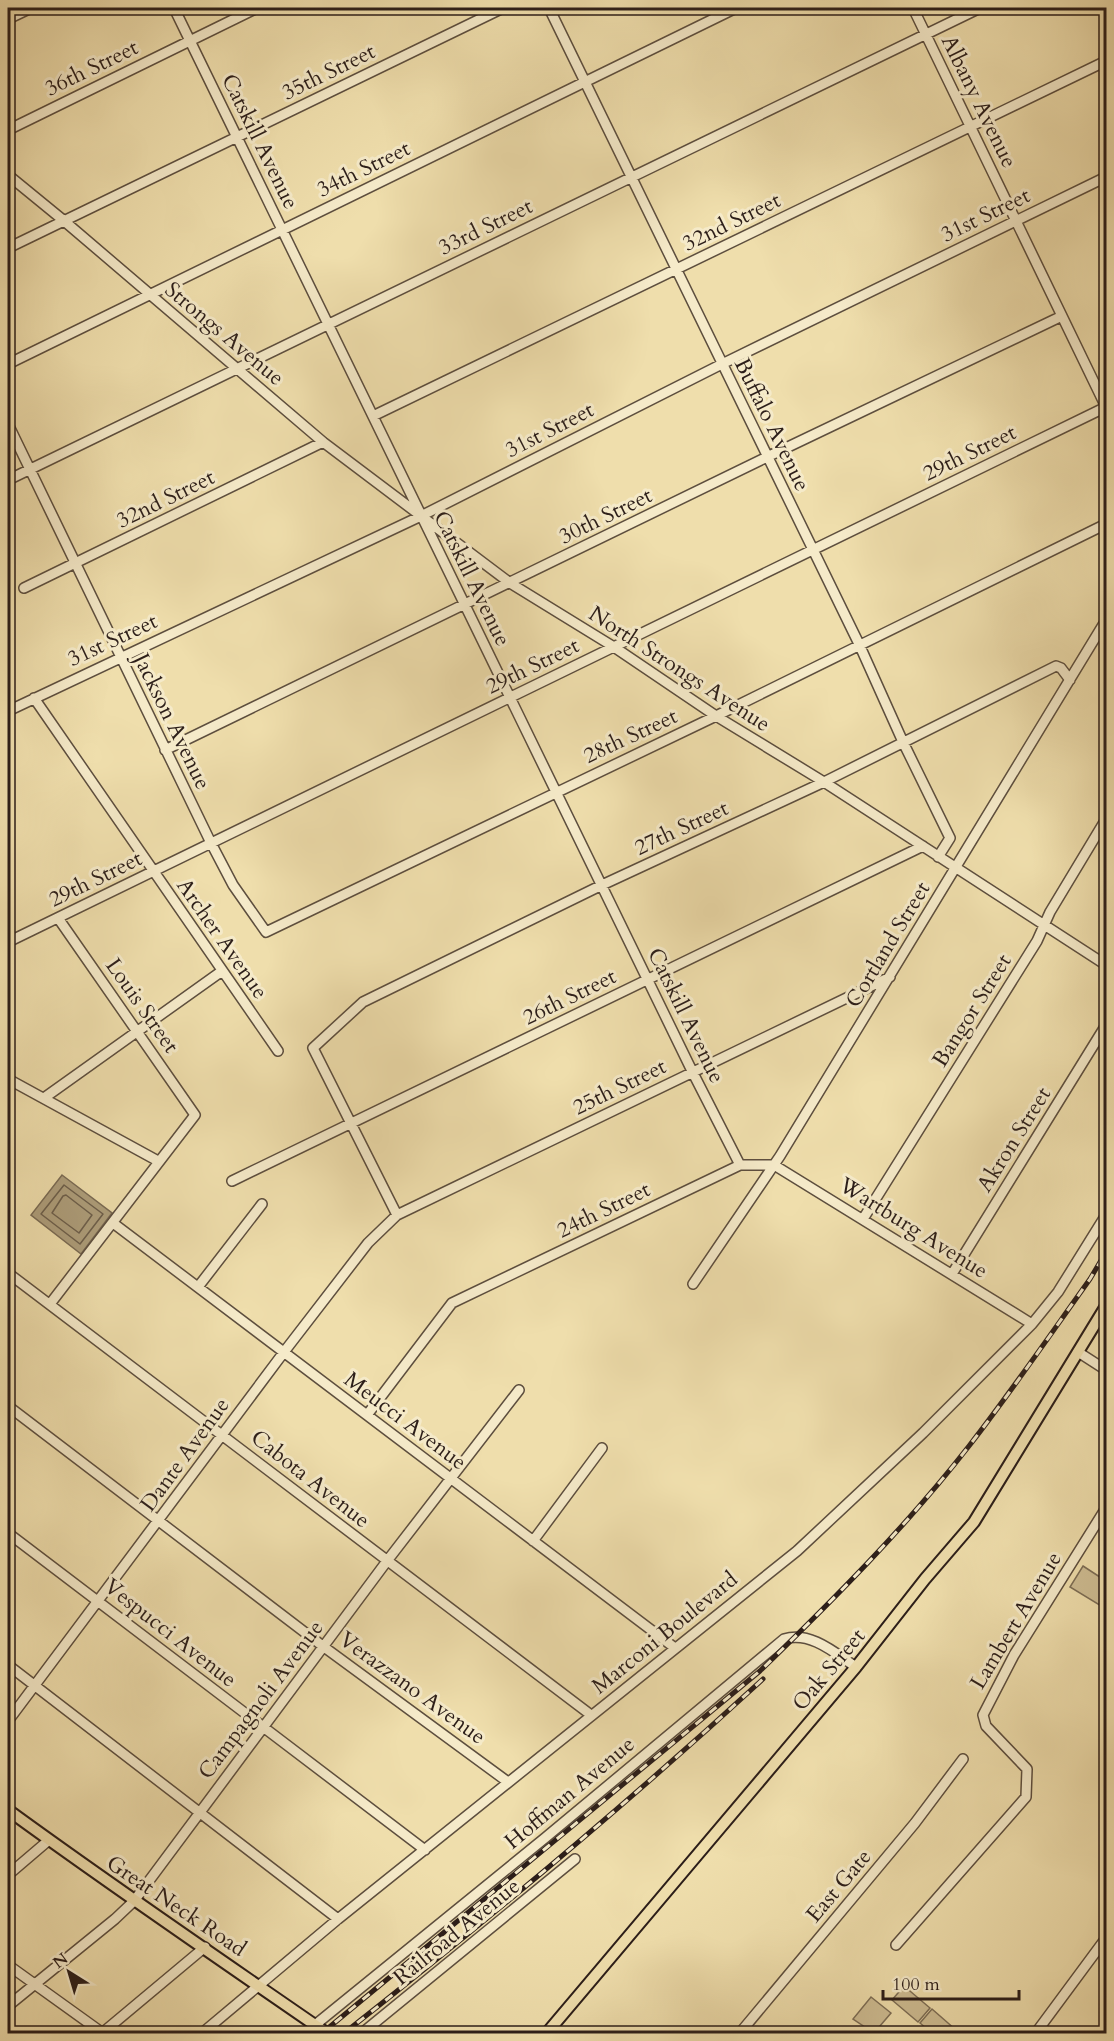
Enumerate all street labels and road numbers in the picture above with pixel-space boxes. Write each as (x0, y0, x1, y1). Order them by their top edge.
street label: Albany Avenue (934, 30, 1024, 173)
street label: 36th Street (40, 32, 143, 103)
street label: 35th Street (277, 36, 380, 107)
street label: Catskill Avenue (214, 69, 306, 214)
street label: 34th Street (312, 133, 415, 204)
street label: 31st Street (936, 180, 1035, 249)
street label: 32nd Street (677, 185, 786, 259)
street label: 33rd Street (433, 191, 537, 263)
street label: Strongs Avenue (158, 275, 290, 393)
street label: Buffalo Avenue (727, 353, 817, 496)
street label: 31st Street (500, 395, 599, 465)
street label: 29th Street (918, 417, 1021, 488)
street label: 32nd Street (111, 462, 220, 536)
street label: 30th Street (554, 480, 657, 551)
street label: Catskill Avenue (426, 506, 518, 651)
street label: North Strongs Avenue (583, 599, 776, 739)
street label: 31st Street (63, 606, 162, 674)
street label: 29th Street (481, 630, 584, 701)
street label: Jackson Avenue (125, 646, 218, 794)
street label: 28th Street (579, 701, 682, 771)
street label: 27th Street (630, 793, 733, 863)
street label: 29th Street (44, 843, 147, 914)
street label: Archer Avenue (169, 872, 275, 1005)
street label: Cortland Street (838, 876, 937, 1013)
street label: Catskill Avenue (640, 943, 732, 1088)
street label: Bangor Street (925, 948, 1019, 1073)
street label: Louis Street (98, 952, 186, 1059)
street label: 26th Street (518, 961, 621, 1032)
street label: 25th Street (568, 1051, 671, 1122)
street label: Akron Street (970, 1081, 1058, 1198)
street label: Wartburg Avenue (832, 1169, 994, 1286)
street label: 24th Street (552, 1174, 655, 1245)
street label: Meucci Avenue (338, 1365, 473, 1477)
street label: Dante Avenue (133, 1392, 236, 1518)
street label: Cabota Avenue (245, 1423, 376, 1535)
street label: Lambert Avenue (963, 1546, 1069, 1695)
street label: Marconi Boulevard (585, 1564, 744, 1701)
street label: Vespucci Avenue (98, 1571, 243, 1694)
street label: Campagnoli Avenue (191, 1614, 331, 1785)
street label: Oak Street (785, 1622, 872, 1717)
street label: Verazzano Avenue (333, 1624, 492, 1751)
street label: Hoffman Avenue (498, 1729, 641, 1856)
street label: East Gate (799, 1843, 878, 1929)
street label: Great Neck Road (101, 1848, 252, 1964)
street label: Railroad Avenue (387, 1871, 526, 1992)

